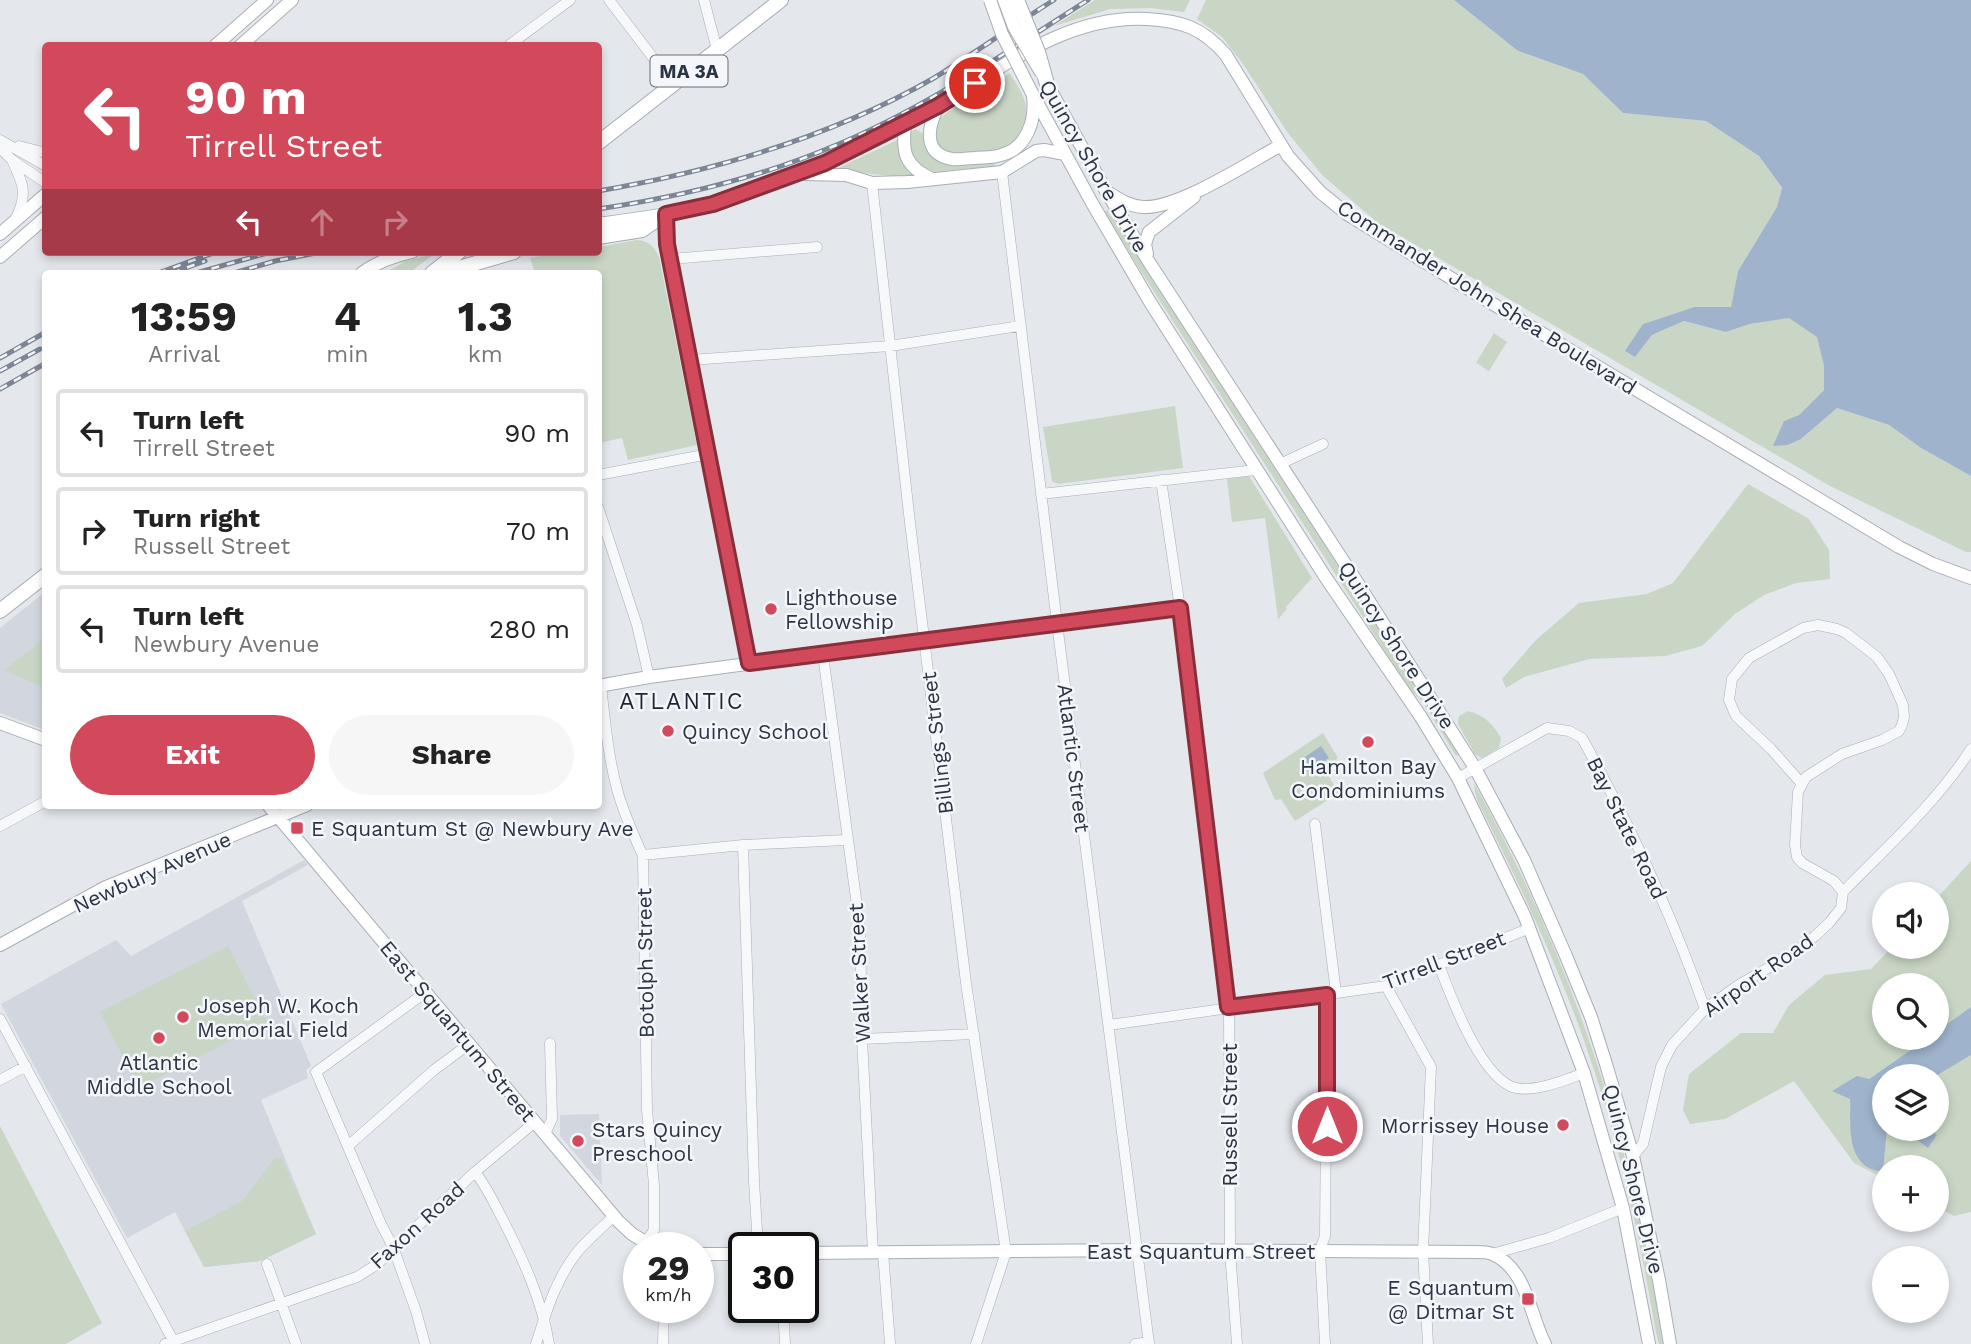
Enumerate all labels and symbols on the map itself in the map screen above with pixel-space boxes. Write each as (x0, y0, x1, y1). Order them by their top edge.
pin (945, 53, 1005, 113)
road number: MA 3A (650, 55, 728, 86)
street label: Quincy Shore Drive (1034, 75, 1154, 257)
street label: Commander John Shea Boulevard (1333, 194, 1641, 400)
street label: Quincy Shore Drive (1333, 556, 1461, 734)
place label: Lighthouse Fellowship (785, 585, 898, 634)
marker: Lighthouse Fellowship (763, 601, 779, 617)
street label: Billings Street (916, 670, 958, 816)
street label: Atlantic Street (1052, 682, 1096, 834)
district label: ATLANTIC (619, 688, 745, 715)
place label: Quincy School (682, 719, 829, 744)
marker: Quincy School (660, 723, 676, 739)
marker: Hamilton Bay Condominiums (1360, 734, 1376, 750)
street label: Bay State Road (1582, 753, 1672, 903)
place label: Hamilton Bay Condominiums (1291, 754, 1445, 803)
place label: E Squantum St @ Newbury Ave (311, 816, 634, 841)
marker: E Squantum St @ Newbury Ave (289, 820, 305, 836)
street label: Newbury Avenue (69, 826, 235, 918)
street label: Botolph Street (631, 887, 659, 1038)
street label: Walker Street (843, 902, 875, 1043)
street label: Tirrell Street (1379, 925, 1509, 995)
street label: Airport Road (1698, 928, 1818, 1022)
street label: East Squantum Street (375, 935, 541, 1127)
place label: Joseph W. Koch Memorial Field (197, 993, 359, 1042)
marker: Joseph W. Koch Memorial Field (175, 1009, 191, 1025)
marker: Atlantic Middle School (151, 1030, 167, 1046)
street label: Russell Street (1217, 1043, 1242, 1187)
place label: Atlantic Middle School (86, 1050, 232, 1099)
street label: Quincy Shore Drive (1598, 1081, 1670, 1277)
position arrow (1290, 1089, 1364, 1163)
place label: Morrissey House (1381, 1113, 1549, 1138)
place label: Stars Quincy Preschool (592, 1117, 722, 1166)
marker: Morrissey House (1555, 1117, 1571, 1133)
marker: Stars Quincy Preschool (570, 1133, 586, 1149)
street label: Faxon Road (365, 1176, 469, 1274)
speed limit sign: 30 (728, 1232, 819, 1323)
street label: East Squantum Street (1087, 1239, 1316, 1264)
place label: E Squantum @ Ditmar St (1387, 1275, 1514, 1324)
marker: E Squantum @ Ditmar St (1520, 1291, 1536, 1307)

